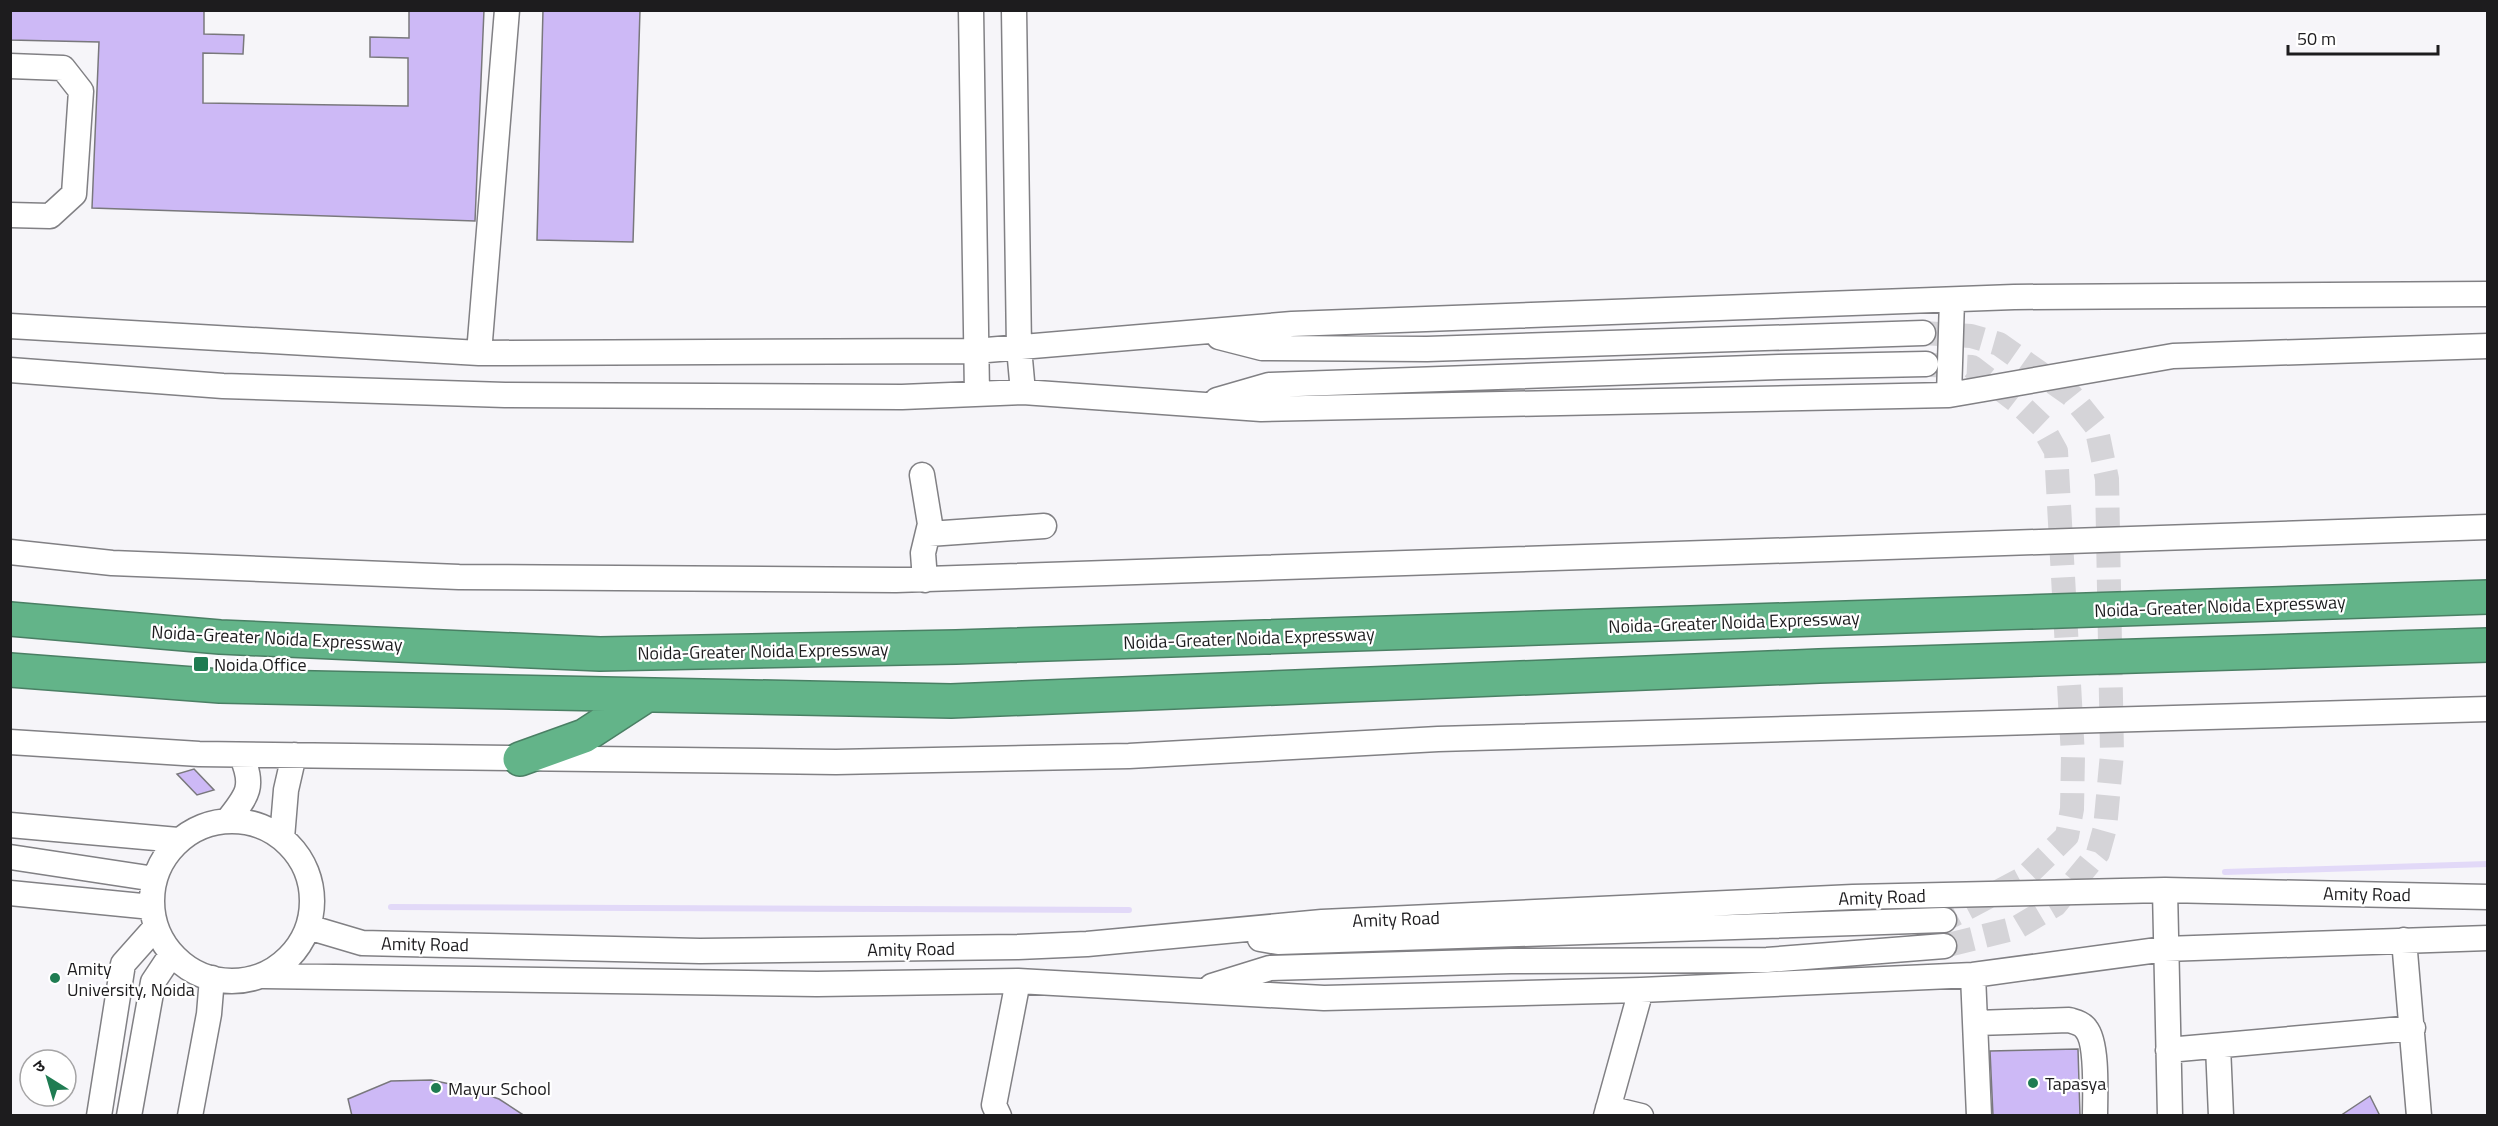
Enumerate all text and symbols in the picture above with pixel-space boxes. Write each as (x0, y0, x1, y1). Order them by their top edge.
scale bar (2288, 18, 2438, 56)
text: 50 m (2297, 25, 2336, 52)
street label: Noida-Greater Noida Expressway (2094, 588, 2346, 624)
street label: Noida-Greater Noida Expressway (1608, 604, 1860, 640)
street label: Noida-Greater Noida Expressway (151, 618, 404, 658)
street label: Noida-Greater Noida Expressway (1123, 620, 1375, 656)
street label: Noida-Greater Noida Expressway (637, 635, 889, 667)
place label: Noida Office (214, 651, 307, 678)
marker: Noida Office (192, 655, 210, 673)
street label: Amity Road (2323, 880, 2411, 908)
street label: Amity Road (1838, 882, 1926, 912)
street label: Amity Road (1352, 904, 1440, 934)
street label: Amity Road (381, 930, 469, 958)
street label: Amity Road (867, 935, 955, 963)
place label: Amity University, Noida (67, 955, 195, 1003)
marker: Amity University, Noida (48, 971, 62, 985)
north arrow (18, 1048, 78, 1108)
text: उ (28, 1053, 50, 1078)
place label: Tapasya (2045, 1070, 2106, 1097)
place label: Mayur School (448, 1075, 551, 1102)
marker: Tapasya (2026, 1076, 2040, 1090)
marker: Mayur School (429, 1081, 443, 1095)

